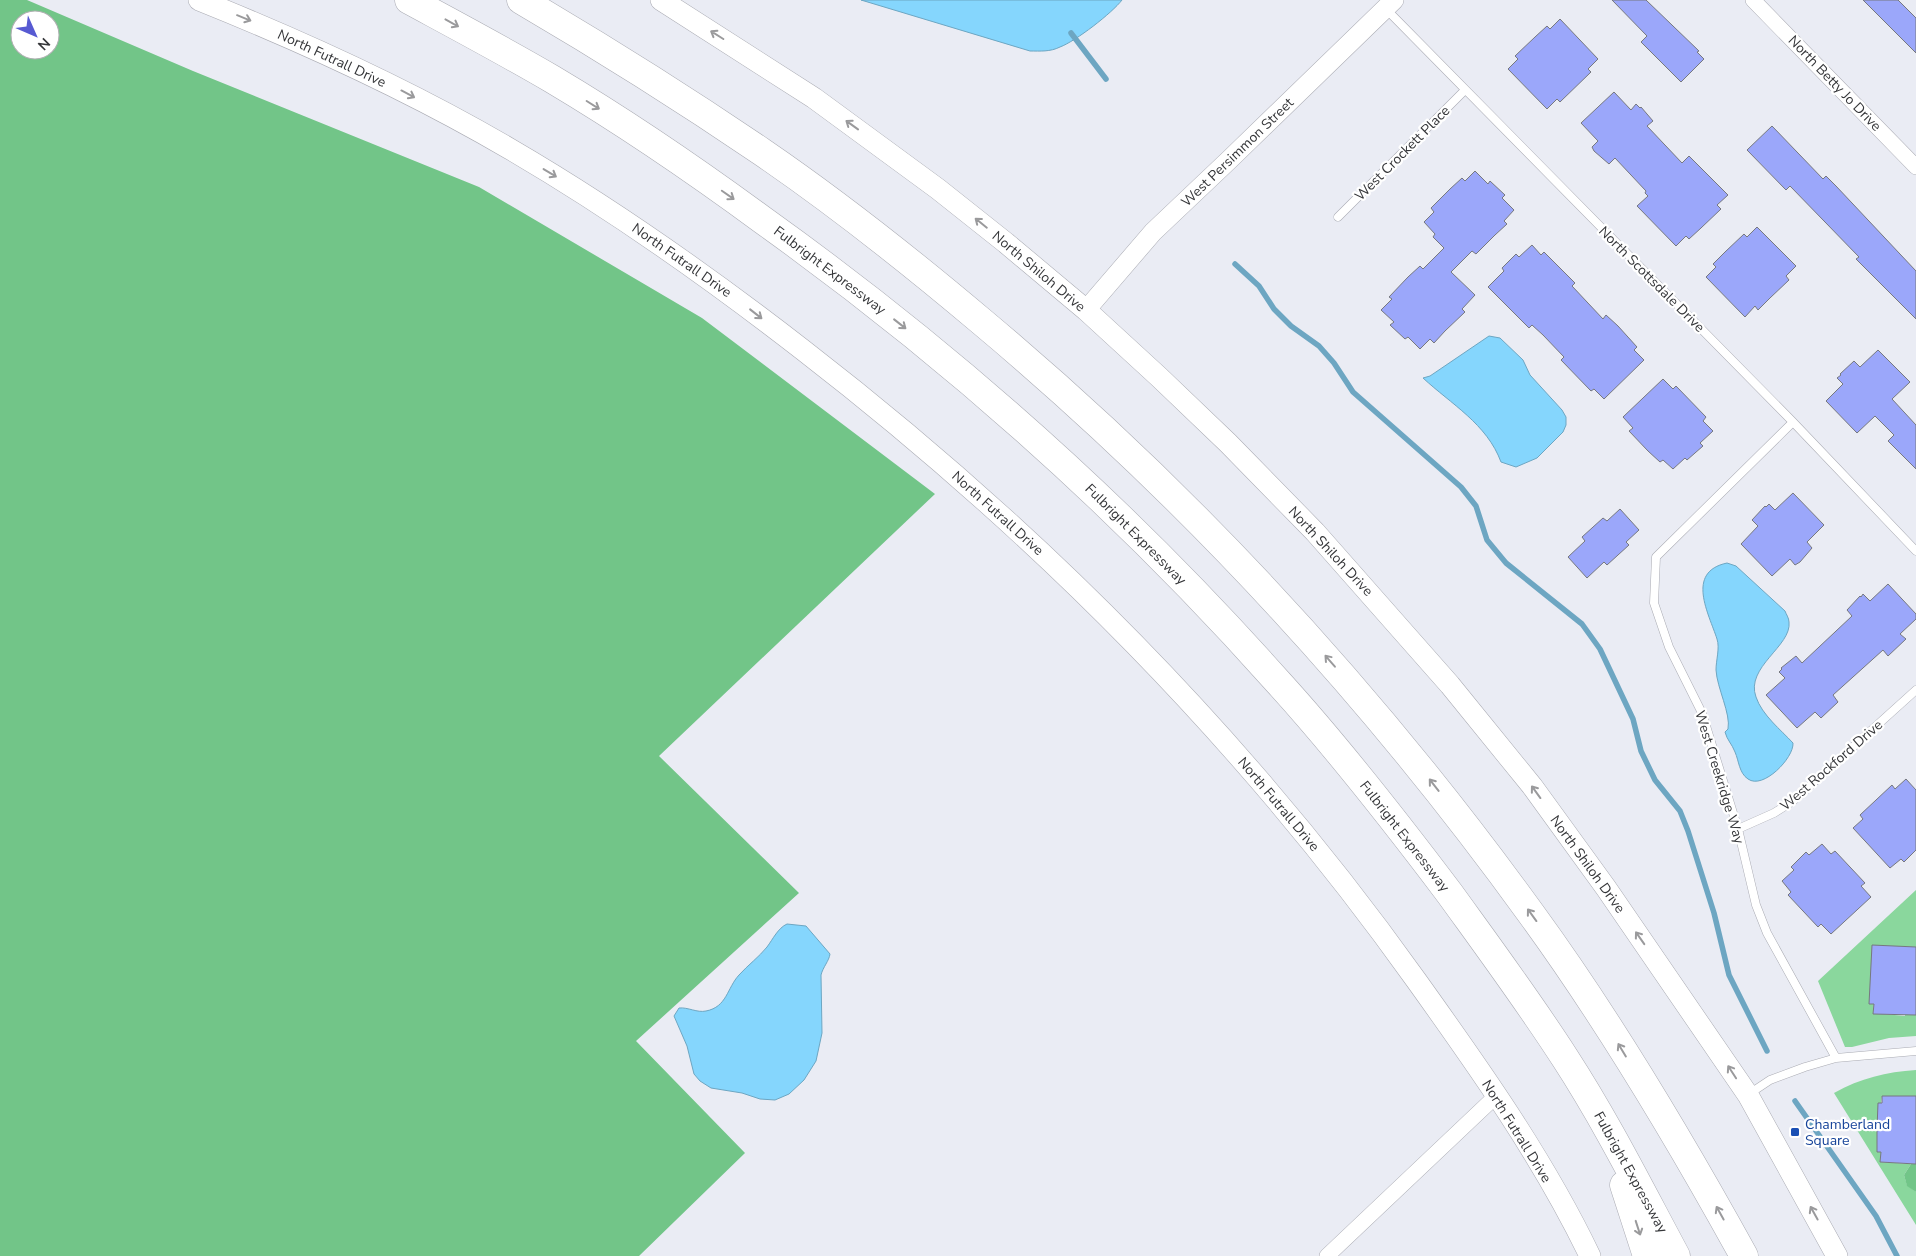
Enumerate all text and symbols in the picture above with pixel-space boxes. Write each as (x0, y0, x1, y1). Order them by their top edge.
north arrow (10, 10, 60, 60)
one-way arrow (237, 15, 252, 24)
one-way arrow (444, 19, 459, 29)
street label: North Futrall Drive (274, 25, 389, 92)
one-way arrow (710, 29, 724, 39)
street label: North Betty Jo Drive (1784, 31, 1885, 135)
text: N (33, 33, 54, 54)
one-way arrow (400, 90, 415, 99)
street label: West Persimmon Street (1177, 93, 1298, 211)
one-way arrow (585, 100, 599, 110)
street label: West Crockett Place (1351, 102, 1454, 205)
one-way arrow (845, 120, 859, 130)
one-way arrow (542, 168, 556, 178)
one-way arrow (721, 189, 734, 200)
one-way arrow (975, 218, 988, 229)
street label: North Futrall Drive (628, 219, 735, 302)
street label: Fulbright Expressway (770, 222, 890, 319)
street label: North Scottsdale Drive (1594, 222, 1709, 337)
street label: North Shiloh Drive (988, 227, 1089, 316)
one-way arrow (749, 308, 762, 319)
one-way arrow (893, 318, 906, 329)
street label: North Futrall Drive (948, 467, 1048, 560)
street label: Fulbright Expressway (1081, 480, 1191, 590)
street label: North Shiloh Drive (1284, 502, 1377, 600)
one-way arrow (1324, 654, 1335, 667)
street label: West Creekridge Way (1690, 708, 1749, 847)
street label: West Rockford Drive (1776, 716, 1887, 815)
street label: North Futrall Drive (1234, 753, 1324, 856)
street label: Fulbright Expressway (1355, 777, 1454, 896)
one-way arrow (1428, 779, 1439, 792)
one-way arrow (1531, 785, 1541, 799)
street label: North Shiloh Drive (1546, 812, 1629, 917)
one-way arrow (1527, 908, 1537, 922)
one-way arrow (1635, 932, 1645, 946)
one-way arrow (1617, 1044, 1627, 1058)
one-way arrow (1727, 1066, 1737, 1080)
street label: North Futrall Drive (1477, 1076, 1556, 1186)
street label: Fulbright Expressway (1589, 1108, 1672, 1237)
place label: Chamberland Square (1805, 1115, 1890, 1150)
marker: Chamberland Square (1789, 1126, 1801, 1138)
one-way arrow (1715, 1206, 1725, 1221)
one-way arrow (1808, 1207, 1818, 1221)
one-way arrow (1633, 1219, 1643, 1235)

